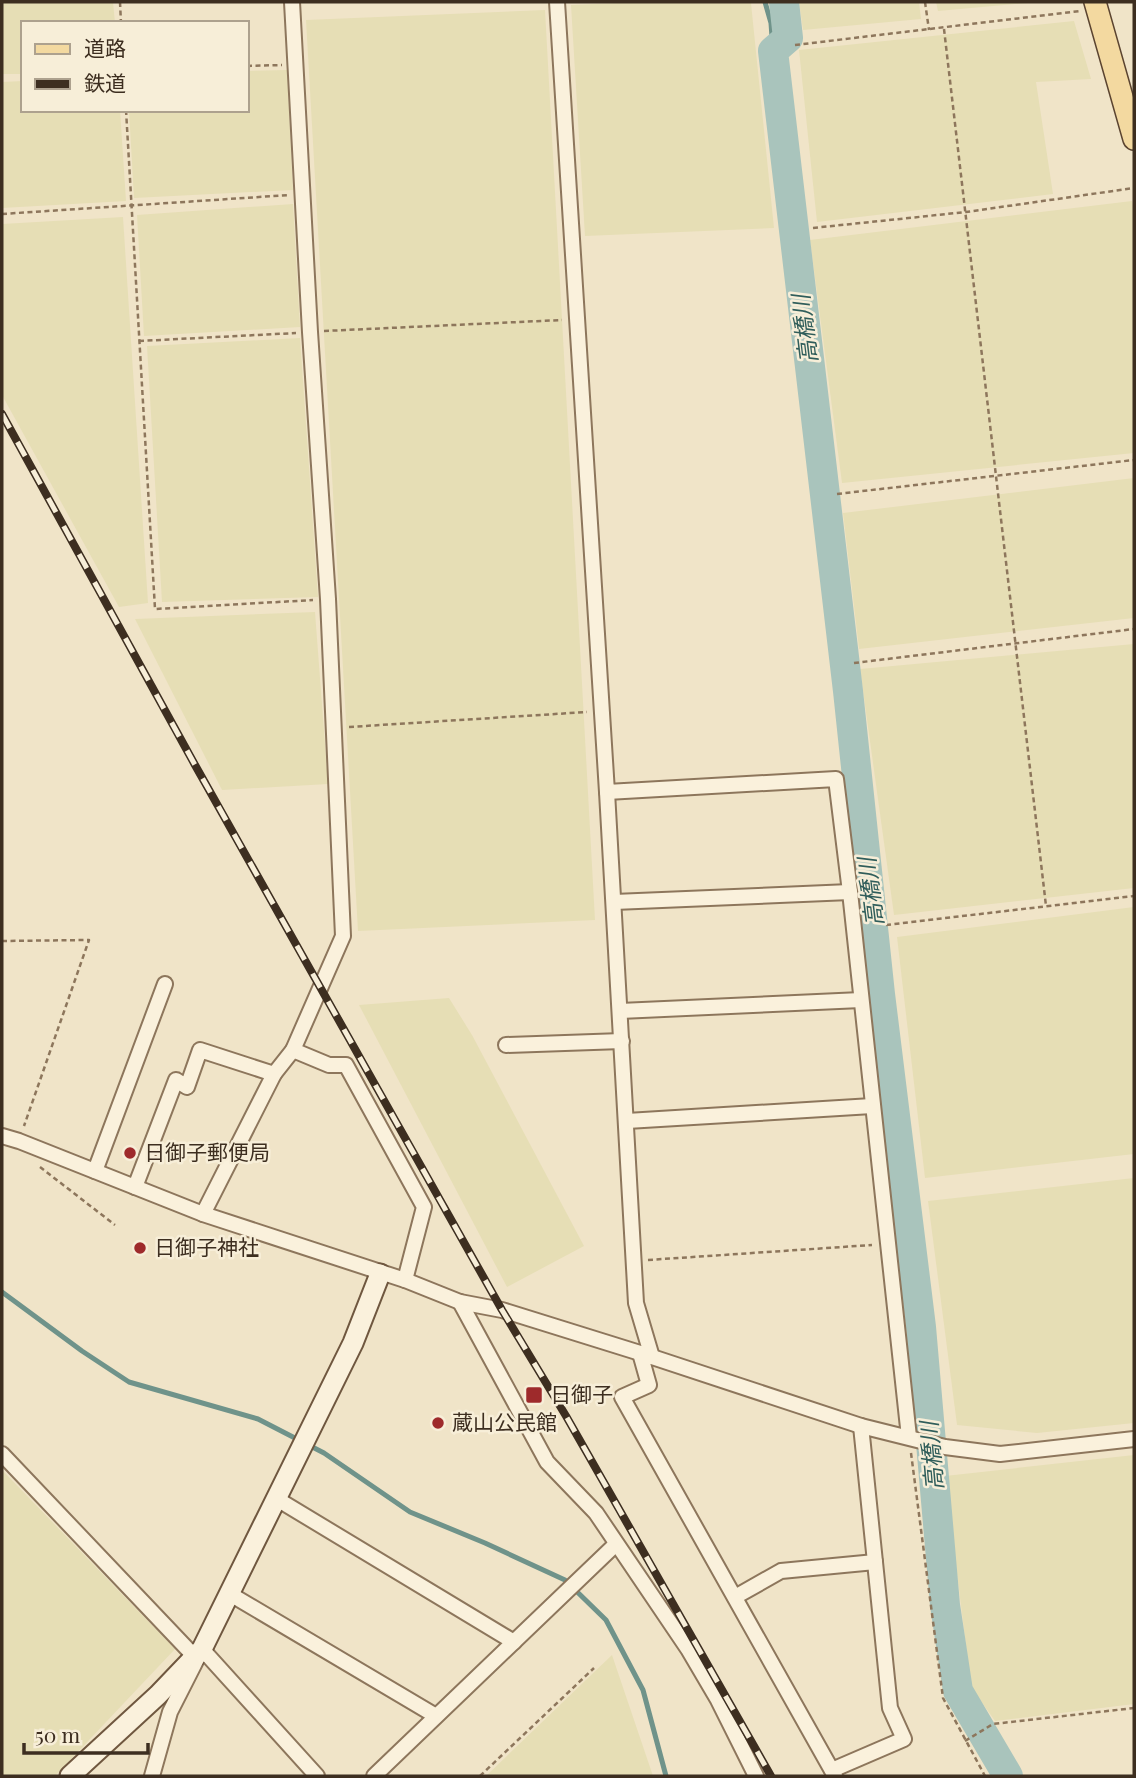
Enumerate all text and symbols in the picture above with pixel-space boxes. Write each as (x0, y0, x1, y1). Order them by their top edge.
legend (21, 21, 248, 112)
text: 道路 (84, 33, 126, 61)
text: 鉄道 (84, 68, 126, 96)
water label: 高橋川 (784, 290, 823, 365)
water label: 高橋川 (850, 853, 889, 928)
place label: 日御子郵便局 (144, 1137, 270, 1165)
marker: 日御子郵便局 (122, 1145, 138, 1161)
place label: 日御子神社 (154, 1232, 259, 1260)
marker: 日御子神社 (132, 1240, 148, 1256)
place label: 日御子 (550, 1379, 613, 1407)
marker: 日御子 (524, 1385, 544, 1405)
place label: 蔵山公民館 (452, 1407, 557, 1435)
marker: 蔵山公民館 (430, 1415, 446, 1431)
water label: 高橋川 (912, 1417, 949, 1492)
scale bar (24, 1712, 149, 1756)
text: 50 m (35, 1720, 81, 1748)

